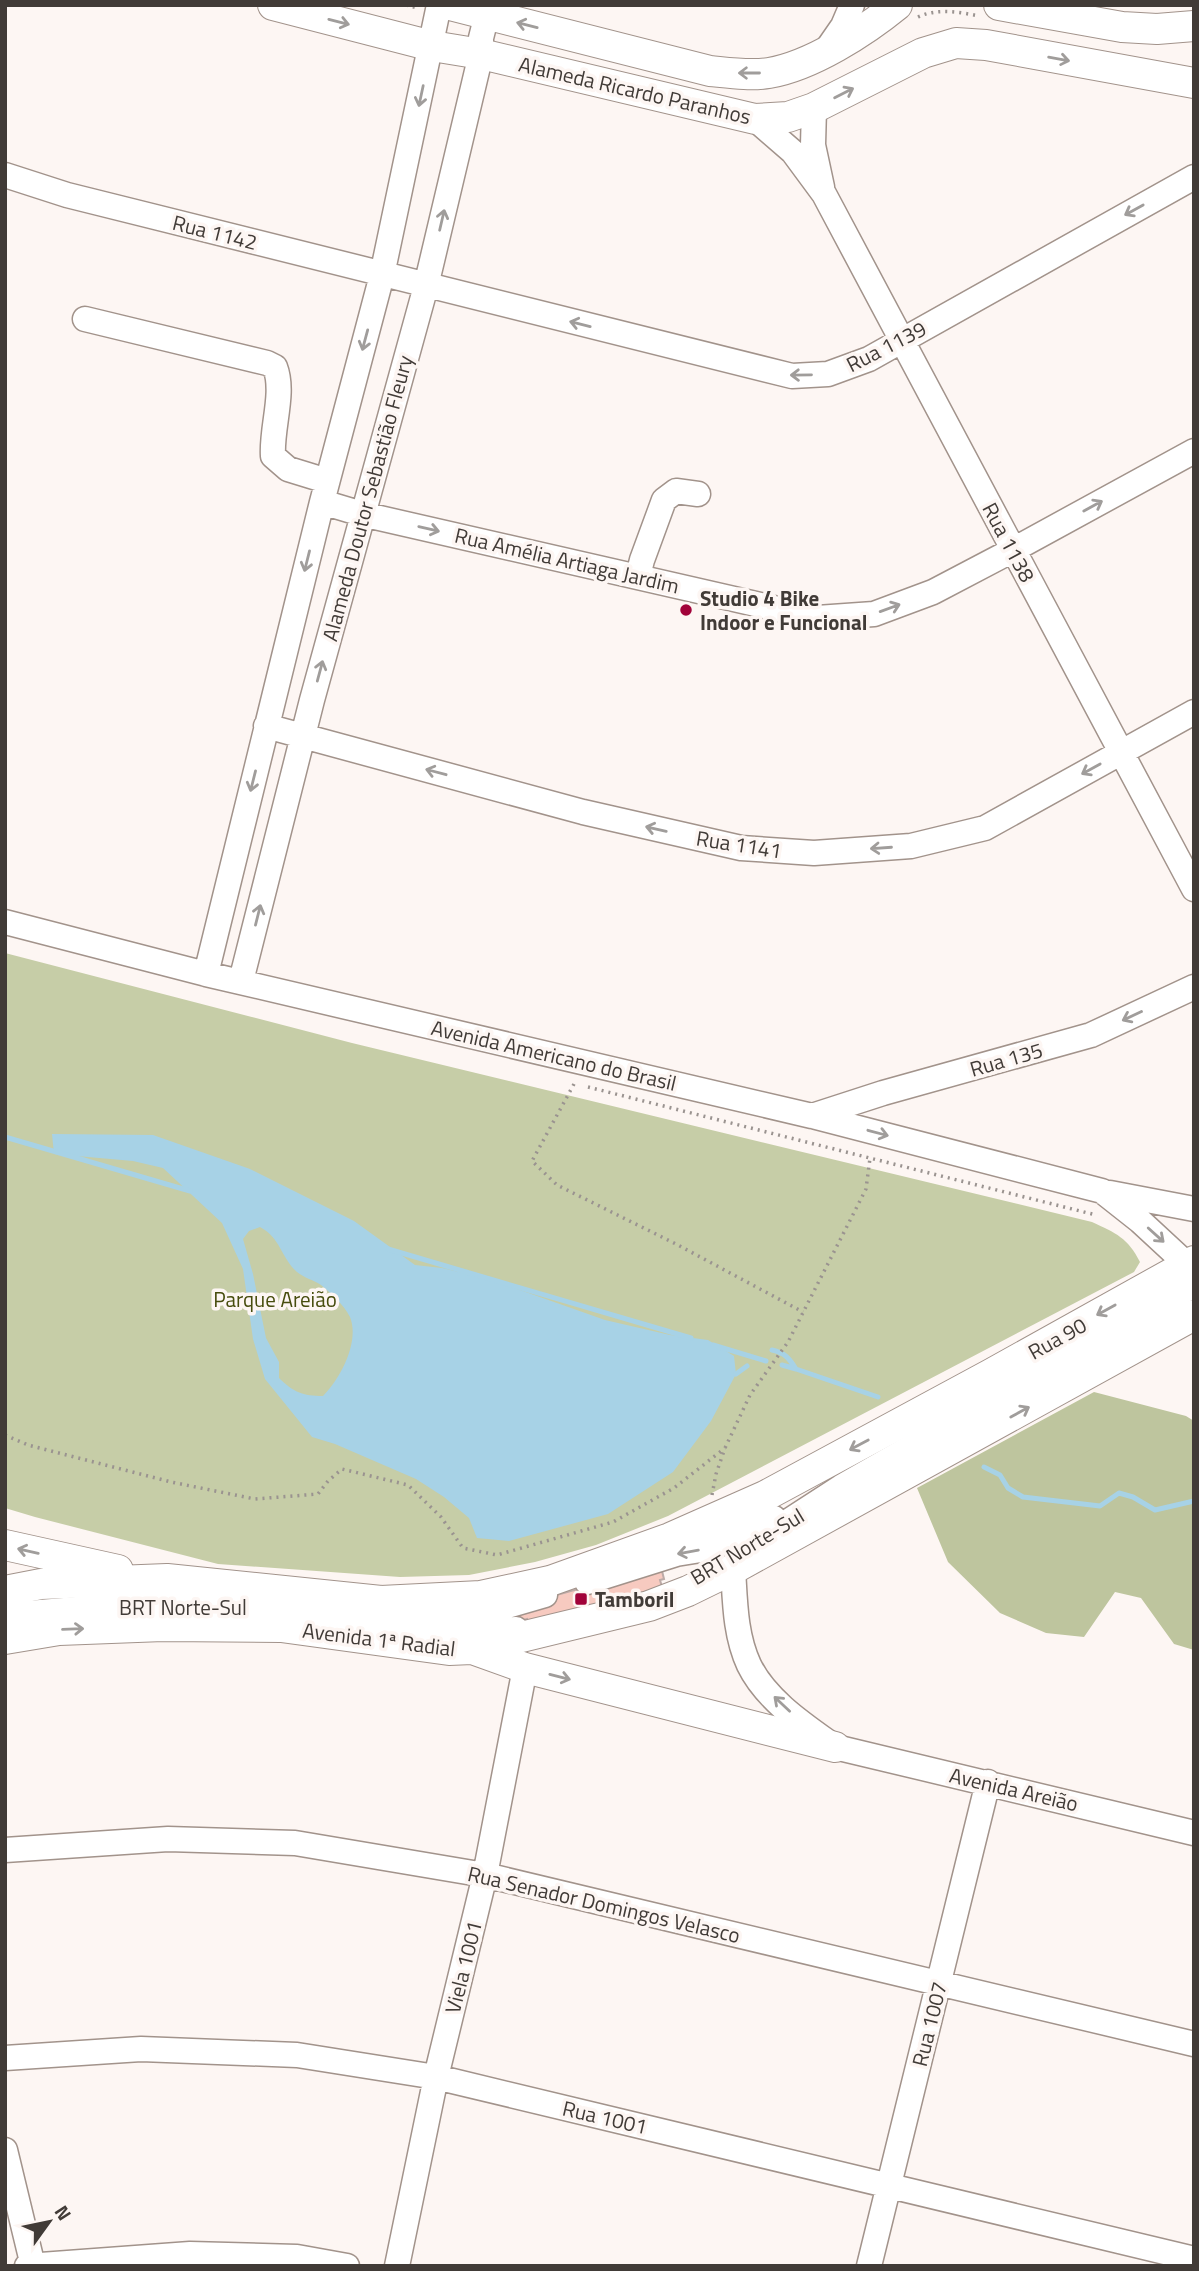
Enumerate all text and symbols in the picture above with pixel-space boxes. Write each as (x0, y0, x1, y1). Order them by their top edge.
one-way arrow (327, 16, 350, 29)
one-way arrow (516, 18, 539, 31)
street label: Alameda Ricardo Paranhos (516, 48, 754, 132)
one-way arrow (1047, 53, 1070, 66)
one-way arrow (737, 67, 760, 80)
one-way arrow (413, 84, 427, 107)
one-way arrow (833, 86, 854, 100)
one-way arrow (1124, 204, 1145, 217)
street label: Rua 1142 (169, 206, 261, 258)
one-way arrow (436, 209, 449, 231)
street label: Rua 1139 (840, 312, 932, 380)
one-way arrow (569, 317, 592, 330)
one-way arrow (357, 329, 370, 351)
street label: Alameda Doutor Sebastião Fleury (313, 351, 421, 645)
one-way arrow (790, 369, 813, 382)
street label: Rua 1138 (975, 496, 1043, 588)
one-way arrow (1083, 499, 1103, 513)
street label: Rua Amélia Artiaga Jardim (452, 519, 682, 601)
one-way arrow (417, 523, 440, 536)
one-way arrow (300, 549, 313, 571)
place label: Studio 4 Bike Indoor e Funcional (700, 582, 867, 638)
one-way arrow (879, 600, 901, 613)
marker: Studio 4 Bike Indoor e Funcional (678, 602, 694, 618)
one-way arrow (314, 660, 327, 682)
one-way arrow (1082, 763, 1102, 777)
one-way arrow (425, 765, 448, 778)
one-way arrow (245, 770, 258, 792)
one-way arrow (645, 821, 668, 835)
street label: Rua 1141 (694, 821, 784, 867)
one-way arrow (870, 842, 893, 855)
one-way arrow (252, 904, 265, 927)
one-way arrow (1122, 1010, 1143, 1023)
street label: Avenida Americano do Brasil (428, 1011, 680, 1099)
street label: Rua 135 (966, 1033, 1046, 1085)
one-way arrow (866, 1127, 889, 1140)
one-way arrow (1146, 1227, 1164, 1243)
park label: Parque Areião (213, 1283, 337, 1315)
one-way arrow (1096, 1304, 1117, 1317)
street label: Rua 90 (1022, 1309, 1092, 1367)
one-way arrow (1009, 1404, 1029, 1418)
one-way arrow (849, 1439, 869, 1453)
street label: BRT Norte-Sul (684, 1499, 810, 1593)
one-way arrow (17, 1544, 40, 1557)
one-way arrow (678, 1546, 700, 1559)
place label: Tamboril (595, 1583, 674, 1615)
street label: BRT Norte-Sul (119, 1591, 247, 1623)
marker: Tamboril (573, 1591, 589, 1607)
street label: Avenida 1ª Radial (301, 1614, 457, 1664)
one-way arrow (61, 1623, 84, 1636)
one-way arrow (548, 1671, 571, 1684)
one-way arrow (773, 1696, 790, 1713)
street label: Avenida Areião (946, 1759, 1082, 1819)
street label: Rua Senador Domingos Velasco (465, 1857, 743, 1951)
street label: Viela 1001 (436, 1917, 490, 2017)
street label: Rua 1007 (903, 1978, 955, 2070)
street label: Rua 1001 (559, 2092, 651, 2142)
north arrow (14, 2187, 84, 2257)
text: N (48, 2199, 79, 2226)

